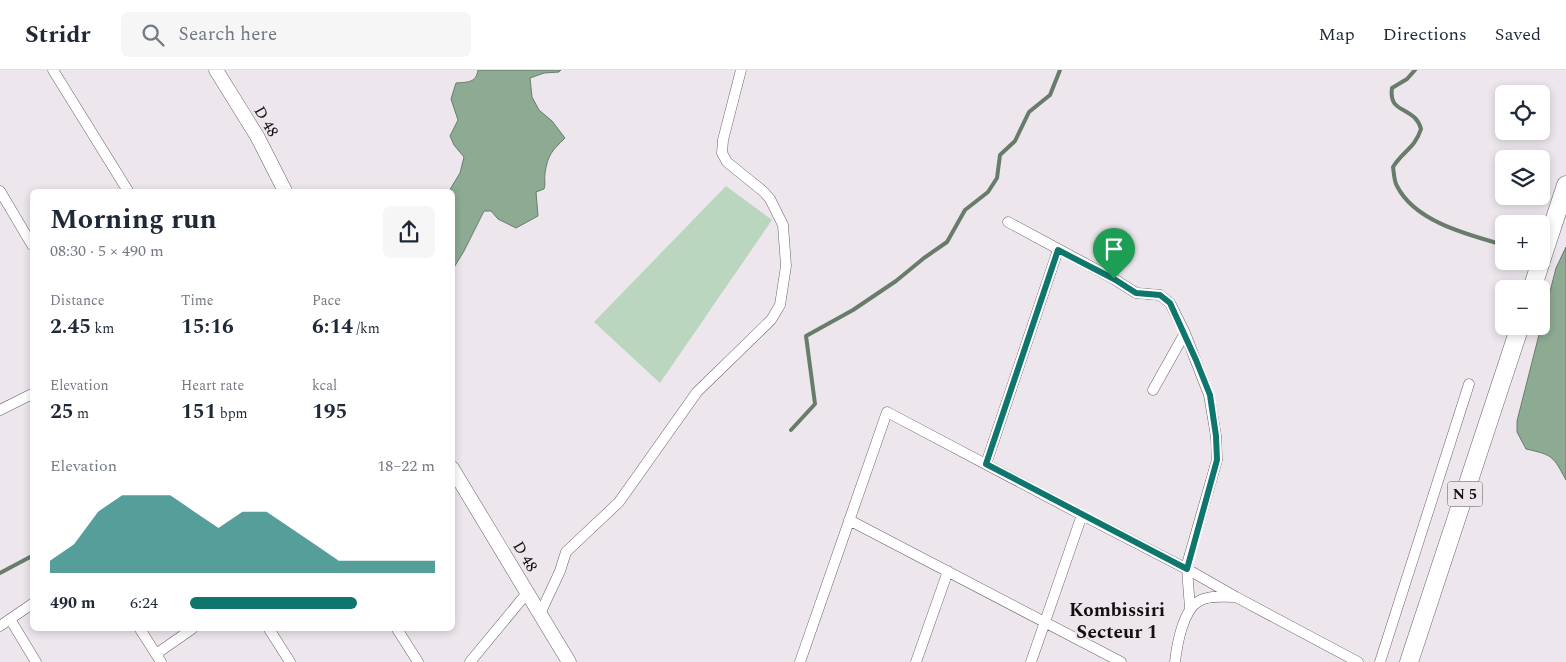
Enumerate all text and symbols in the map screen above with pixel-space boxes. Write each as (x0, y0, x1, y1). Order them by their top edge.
search box (121, 12, 471, 57)
text: Stridr (25, 17, 91, 53)
text: Search here (179, 20, 277, 49)
icon: search (139, 21, 167, 49)
text: Map (1319, 21, 1355, 48)
text: Directions (1383, 21, 1467, 48)
text: Saved (1495, 21, 1541, 48)
map controls (1495, 85, 1550, 335)
button: locate (1495, 85, 1550, 140)
street label: D 48 (248, 101, 285, 142)
button: layers (1495, 150, 1550, 205)
text: Morning run (50, 198, 217, 241)
button: share (383, 206, 435, 258)
button: + (1495, 215, 1550, 270)
pin (1093, 228, 1135, 279)
icon: arrive (1100, 235, 1128, 263)
text: 08:30 · 5 × 490 m (50, 239, 164, 263)
button: − (1495, 280, 1550, 335)
text: Distance (50, 290, 105, 311)
text: Time (181, 290, 214, 311)
text: Pace (312, 290, 341, 311)
text: 2.45 (50, 311, 91, 343)
text: 15:16 (181, 311, 234, 343)
text: 6:14 (312, 311, 353, 343)
text: km (91, 318, 114, 339)
text: /km (353, 318, 380, 339)
text: Elevation (50, 375, 109, 396)
text: Heart rate (181, 375, 244, 396)
text: kcal (312, 375, 337, 396)
text: 25 (50, 396, 74, 428)
text: 151 (181, 396, 216, 428)
text: 195 (312, 396, 347, 428)
text: m (74, 403, 89, 424)
text: bpm (216, 403, 248, 424)
text: Elevation (50, 454, 117, 478)
text: 18–22 m (377, 454, 435, 478)
road number: N 5 (1448, 482, 1482, 506)
street label: D 48 (507, 536, 544, 577)
text: 490 m (50, 591, 95, 615)
text: 6:24 (130, 591, 158, 615)
district label: Kombissiri Secteur 1 (1069, 596, 1165, 647)

